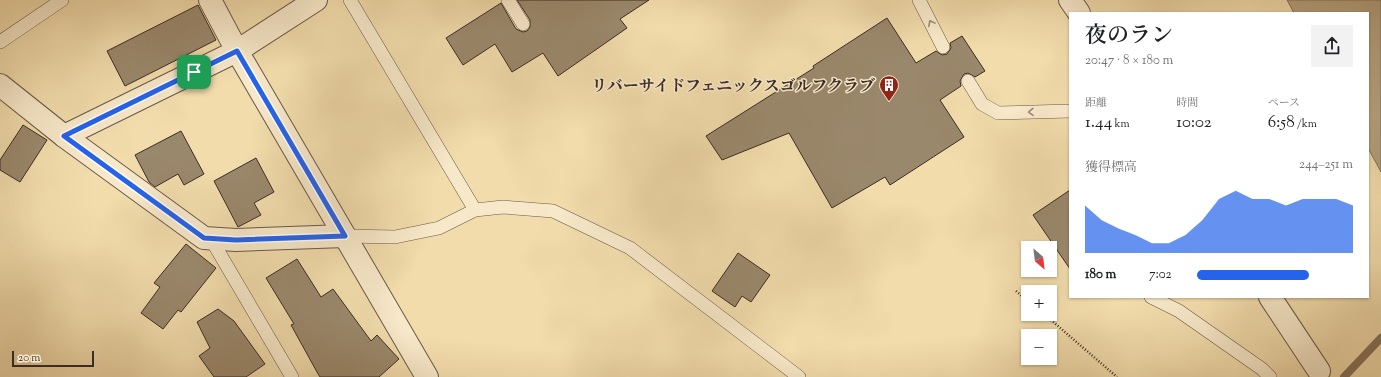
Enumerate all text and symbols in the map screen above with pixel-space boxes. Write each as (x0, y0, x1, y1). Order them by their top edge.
one-way arrow (928, 20, 936, 28)
text: 夜のラン (1085, 21, 1173, 53)
button: share (1311, 25, 1353, 67)
text: 20:47 · 8 × 180 m (1085, 52, 1173, 70)
pin (177, 55, 211, 89)
icon: arrive (183, 61, 205, 83)
building icon: リバーサイドフェニックスゴルフクラブ (878, 74, 900, 102)
place label: リバーサイドフェニックスゴルフクラブ (591, 76, 875, 99)
text: 距離 (1085, 95, 1107, 111)
text: 時間 (1176, 95, 1198, 111)
text: ペース (1268, 95, 1300, 111)
one-way arrow (1028, 108, 1034, 116)
text: 1.44 (1085, 111, 1112, 135)
text: 10:02 (1176, 111, 1212, 135)
text: 6:58 (1268, 111, 1295, 135)
text: km (1112, 116, 1130, 132)
text: /km (1295, 116, 1317, 132)
text: 244–251 m (1299, 156, 1353, 174)
text: 獲得標高 (1085, 159, 1137, 177)
north arrow (1021, 241, 1057, 277)
map controls (1021, 241, 1057, 365)
text: 180 m (1085, 266, 1116, 284)
text: 7:02 (1149, 266, 1172, 284)
button: + (1021, 285, 1057, 321)
button: − (1021, 329, 1057, 365)
scale bar (12, 349, 94, 368)
text: 20 m (18, 350, 40, 366)

